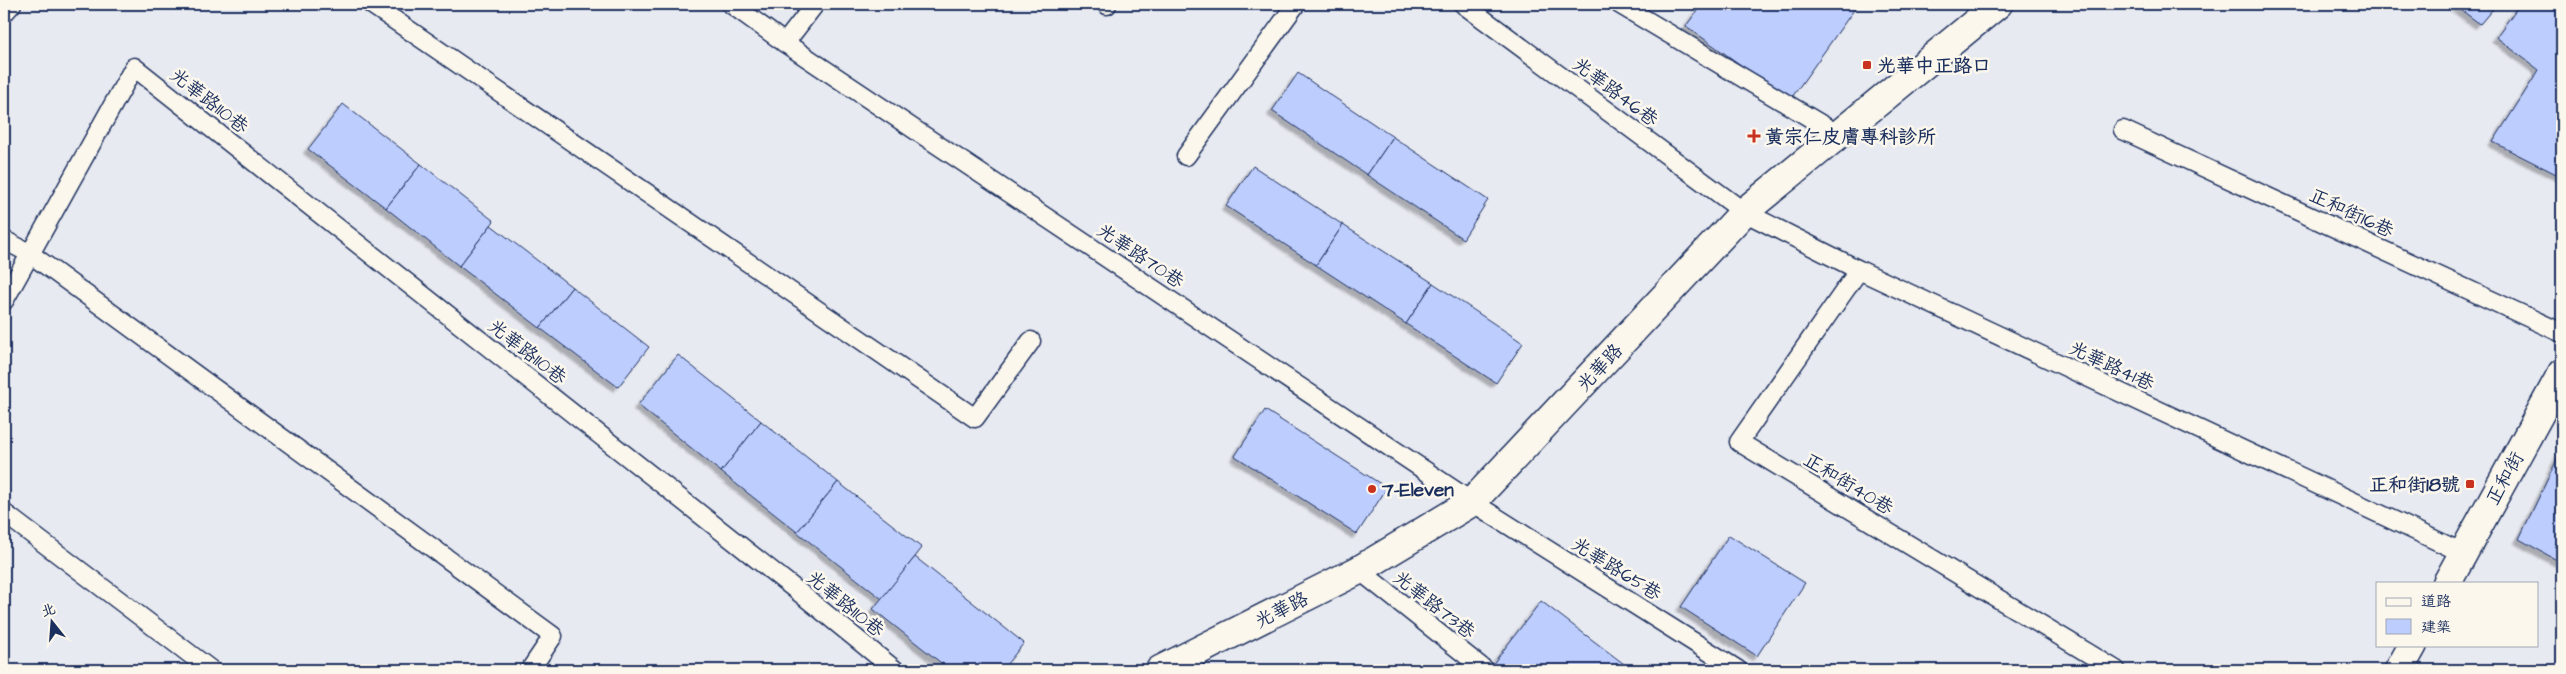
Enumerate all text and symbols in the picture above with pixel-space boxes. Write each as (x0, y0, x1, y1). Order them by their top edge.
street label: 光華路46巷 (1567, 51, 1663, 133)
place label: 光華中正路口 (1877, 53, 1991, 80)
marker: 光華中正路口 (1861, 59, 1873, 71)
street label: 光華路110巷 (164, 62, 254, 140)
place label: 黃宗仁皮膚專科診所 (1765, 124, 1936, 151)
marker: 黃宗仁皮膚專科診所 (1747, 129, 1761, 143)
street label: 正和街16巷 (2305, 182, 2398, 245)
street label: 光華路70巷 (1091, 217, 1189, 295)
street label: 光華路110巷 (482, 313, 572, 391)
street label: 光華路41巷 (2064, 335, 2158, 398)
street label: 光華路 (1571, 338, 1629, 398)
street label: 正和街40巷 (1798, 447, 1898, 522)
street label: 正和街 (2480, 447, 2531, 510)
place label: 正和街18號 (2369, 472, 2460, 499)
place label: 7-Eleven (1381, 477, 1454, 504)
marker: 正和街18號 (2464, 478, 2476, 490)
marker: 7-Eleven (1366, 483, 1378, 495)
street label: 光華路65巷 (1566, 531, 1666, 608)
street label: 光華路110巷 (800, 564, 890, 644)
street label: 光華路73巷 (1387, 565, 1481, 646)
legend (2376, 582, 2538, 646)
street label: 光華路 (1250, 585, 1313, 635)
text: 道路 (2421, 591, 2451, 612)
north arrow (28, 596, 78, 646)
text: 北 (39, 599, 58, 622)
text: 建築 (2421, 617, 2451, 638)

